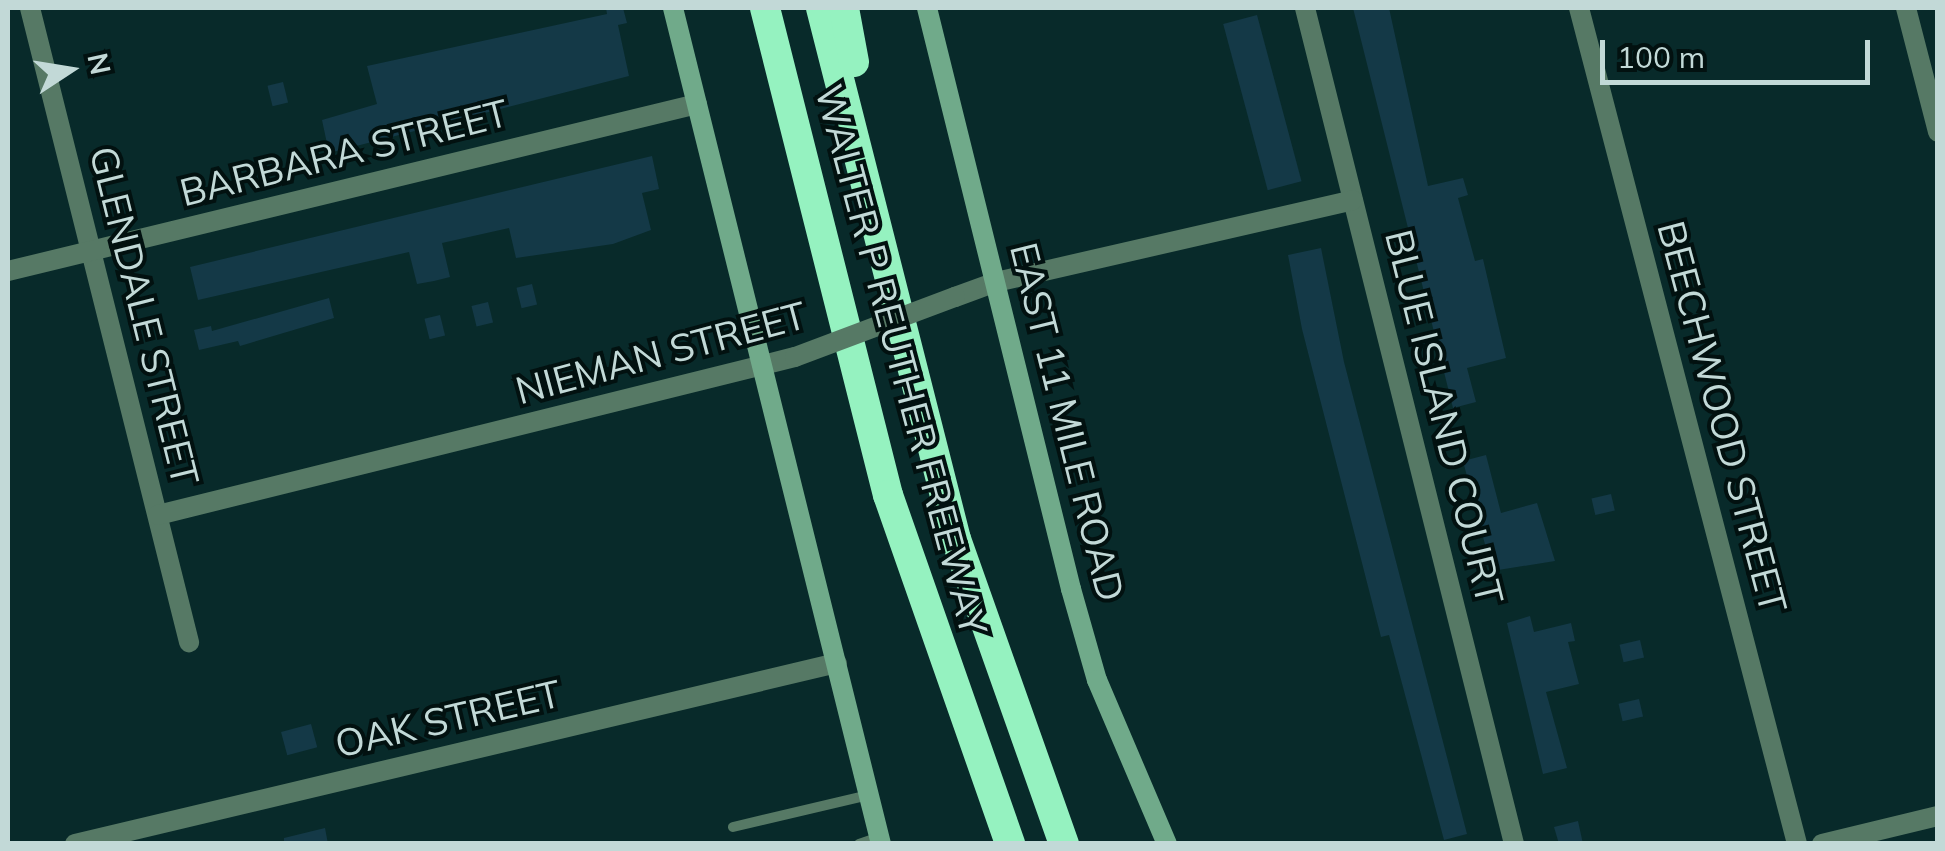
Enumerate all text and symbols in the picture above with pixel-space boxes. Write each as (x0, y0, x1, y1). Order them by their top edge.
north arrow (20, 20, 120, 120)
scale bar (1605, 20, 1875, 82)
text: 100 m (1617, 38, 1705, 76)
text: N (81, 50, 119, 78)
street label: WALTER P REUTHER FREEWAY (805, 80, 997, 640)
street label: BARBARA STREET (175, 90, 513, 216)
street label: GLENDALE STREET (80, 142, 208, 490)
street label: BEECHWOOD STREET (1648, 216, 1796, 618)
street label: BLUE ISLAND COURT (1375, 225, 1513, 609)
street label: EAST 11 MILE ROAD (1000, 238, 1134, 606)
street label: NIEMAN STREET (511, 292, 811, 414)
street label: OAK STREET (331, 671, 565, 767)

